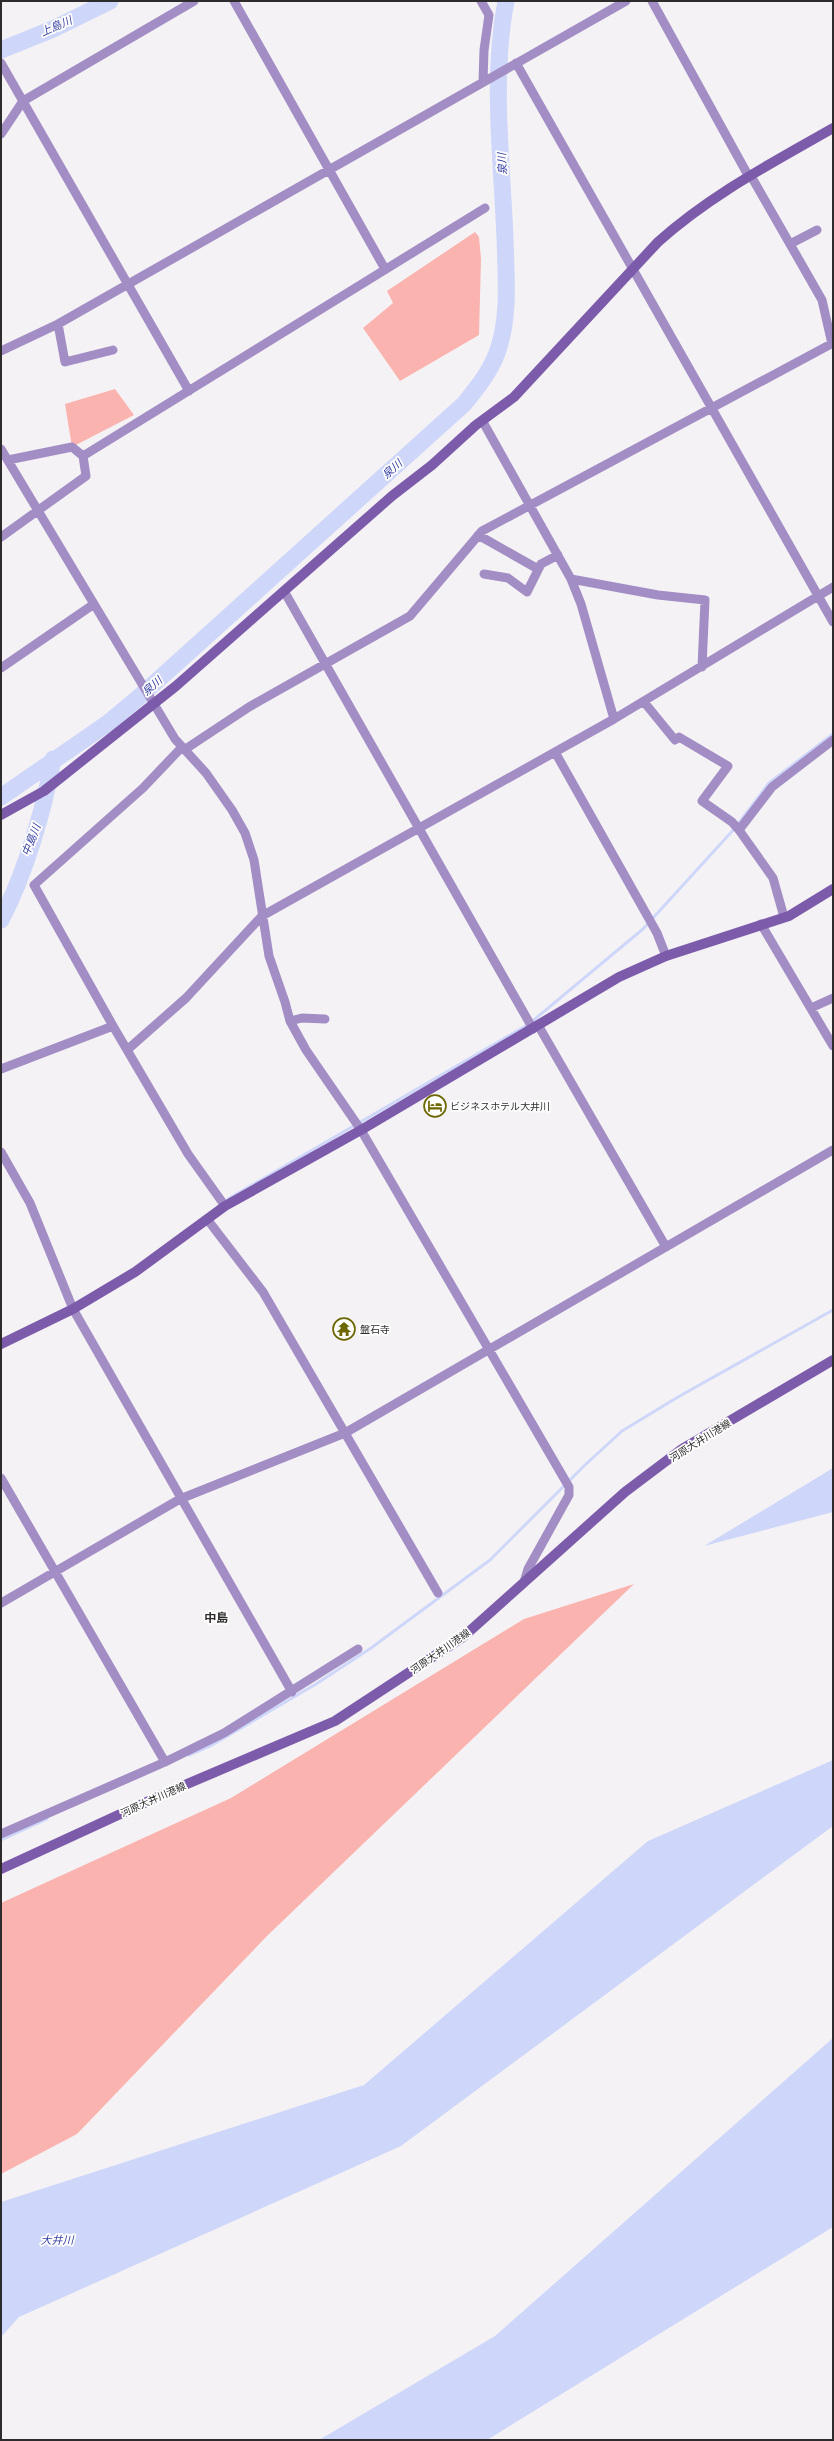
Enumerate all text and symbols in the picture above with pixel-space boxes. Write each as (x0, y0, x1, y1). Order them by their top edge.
water label: 上島川 (38, 12, 75, 39)
water label: 泉川 (495, 152, 509, 175)
water label: 泉川 (379, 456, 406, 482)
water label: 泉川 (139, 673, 166, 699)
water label: 中島川 (19, 821, 44, 858)
hotel icon: ビジネスホテル大井川 (422, 1093, 448, 1119)
place label: ビジネスホテル大井川 (450, 1100, 550, 1113)
temple icon: 盤石寺 (331, 1316, 357, 1342)
place label: 盤石寺 (360, 1323, 390, 1336)
street label: 河原大井川港線 (667, 1416, 733, 1464)
district label: 中島 (204, 1610, 228, 1626)
street label: 河原大井川港線 (408, 1626, 473, 1677)
street label: 河原大井川港線 (119, 1779, 188, 1820)
water label: 大井川 (41, 2233, 74, 2247)

